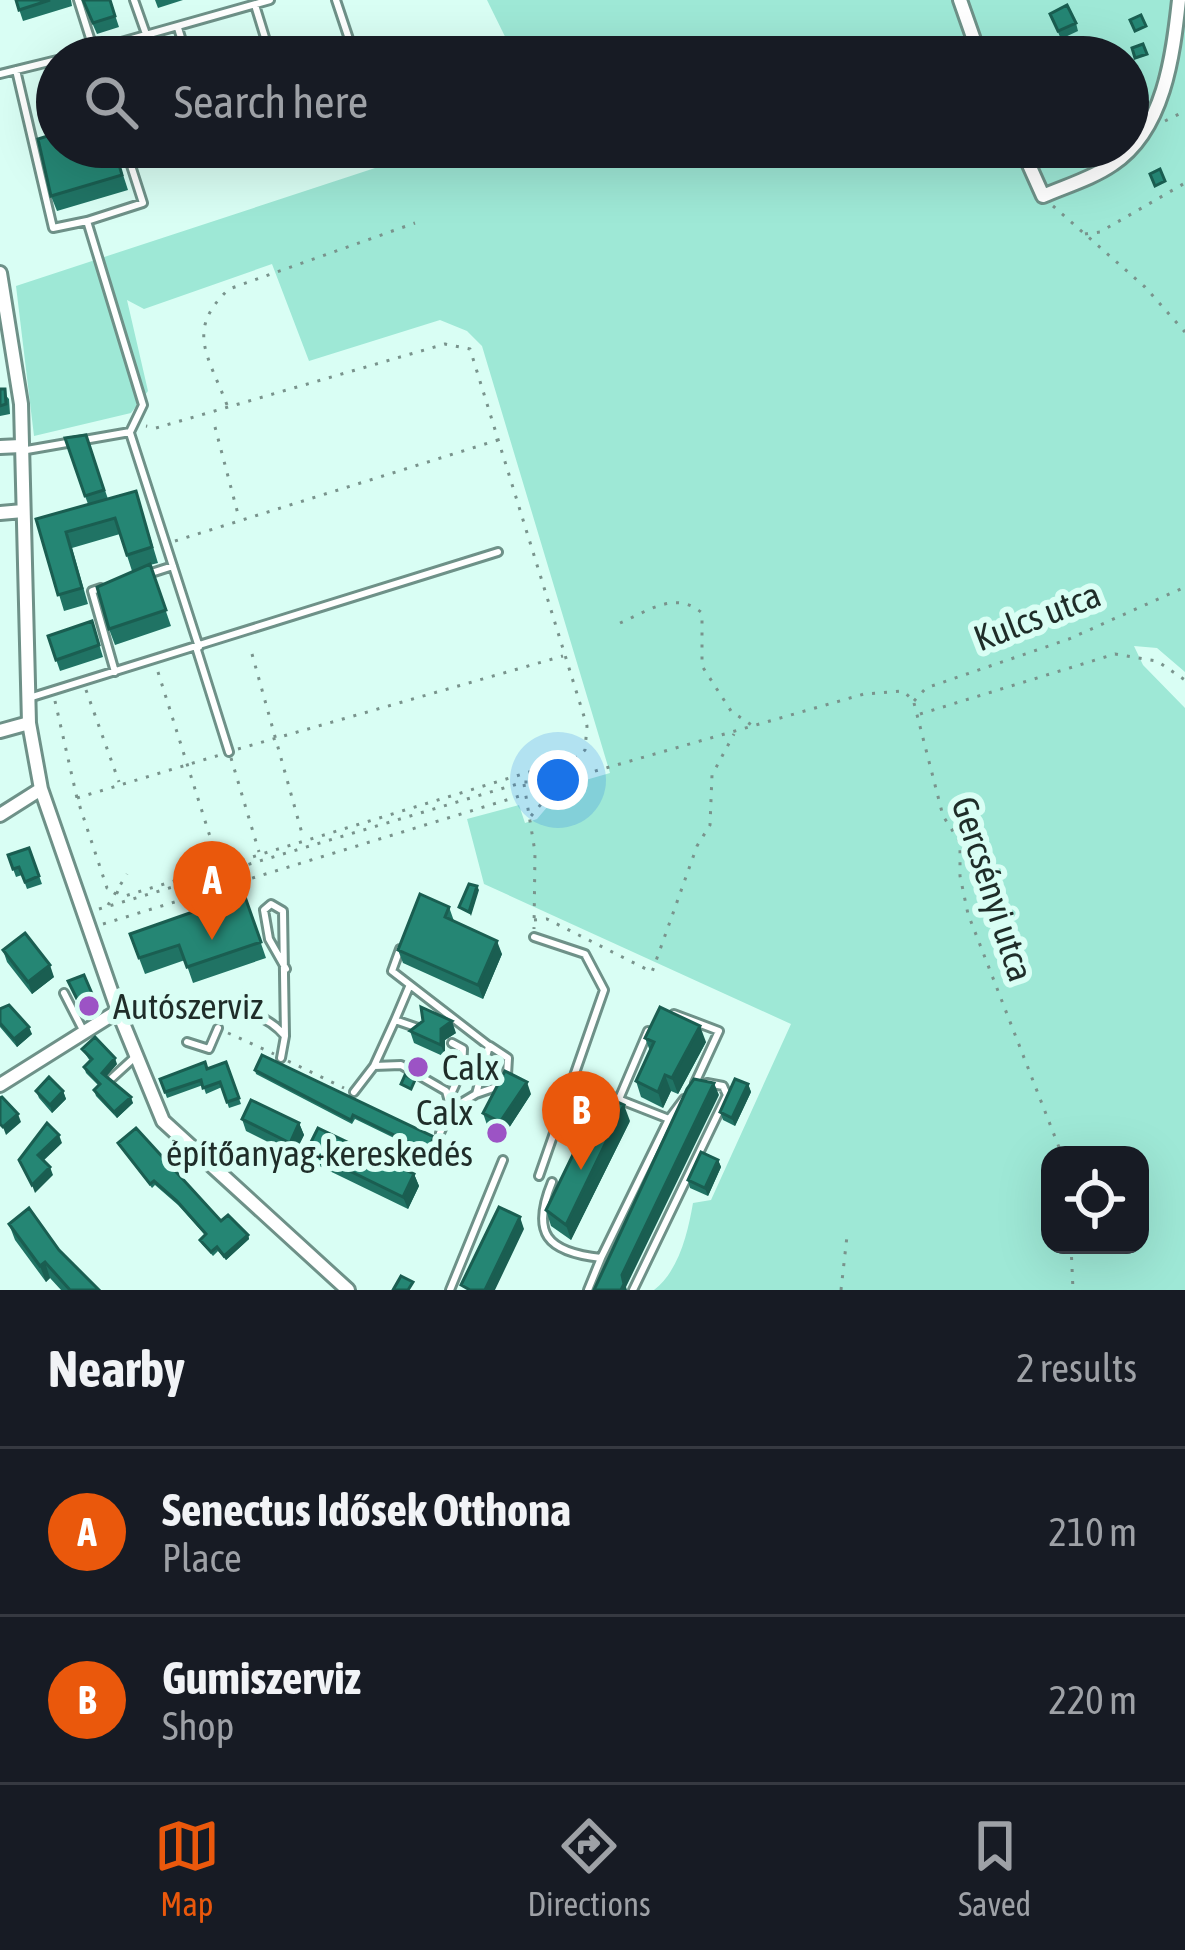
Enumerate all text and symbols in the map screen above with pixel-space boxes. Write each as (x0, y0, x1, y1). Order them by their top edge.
search box (36, 36, 1149, 168)
icon: search (78, 69, 144, 135)
text: Search here (174, 76, 368, 128)
street label: Kulcs utca (968, 573, 1106, 659)
your location (528, 750, 588, 810)
street label: Gercsényi utca (943, 791, 1043, 987)
pin: A (173, 841, 251, 940)
place label: Autószerviz (113, 985, 263, 1027)
marker: Autószerviz (76, 993, 102, 1019)
place label: Calx (442, 1046, 499, 1088)
marker: Calx (405, 1054, 431, 1080)
pin: B (542, 1071, 620, 1170)
place label: Calx építőanyag-kereskedés (166, 1091, 473, 1174)
marker: Calx építőanyag-kereskedés (484, 1120, 510, 1146)
map controls (1041, 1146, 1149, 1254)
button: locate (1041, 1146, 1149, 1254)
text: Nearby (48, 1339, 185, 1398)
text: 2 results (1016, 1346, 1137, 1390)
text: Senectus Idősek Otthona (162, 1484, 571, 1536)
text: A (77, 1510, 97, 1554)
text: 210 m (1049, 1510, 1137, 1554)
text: Place (162, 1536, 242, 1580)
text: Gumiszerviz (162, 1652, 361, 1704)
text: B (78, 1678, 96, 1722)
text: 220 m (1049, 1678, 1137, 1722)
text: Shop (162, 1704, 234, 1748)
tab: Map (154, 1813, 220, 1923)
tab: Directions (527, 1813, 651, 1923)
tab: Saved (958, 1813, 1031, 1923)

